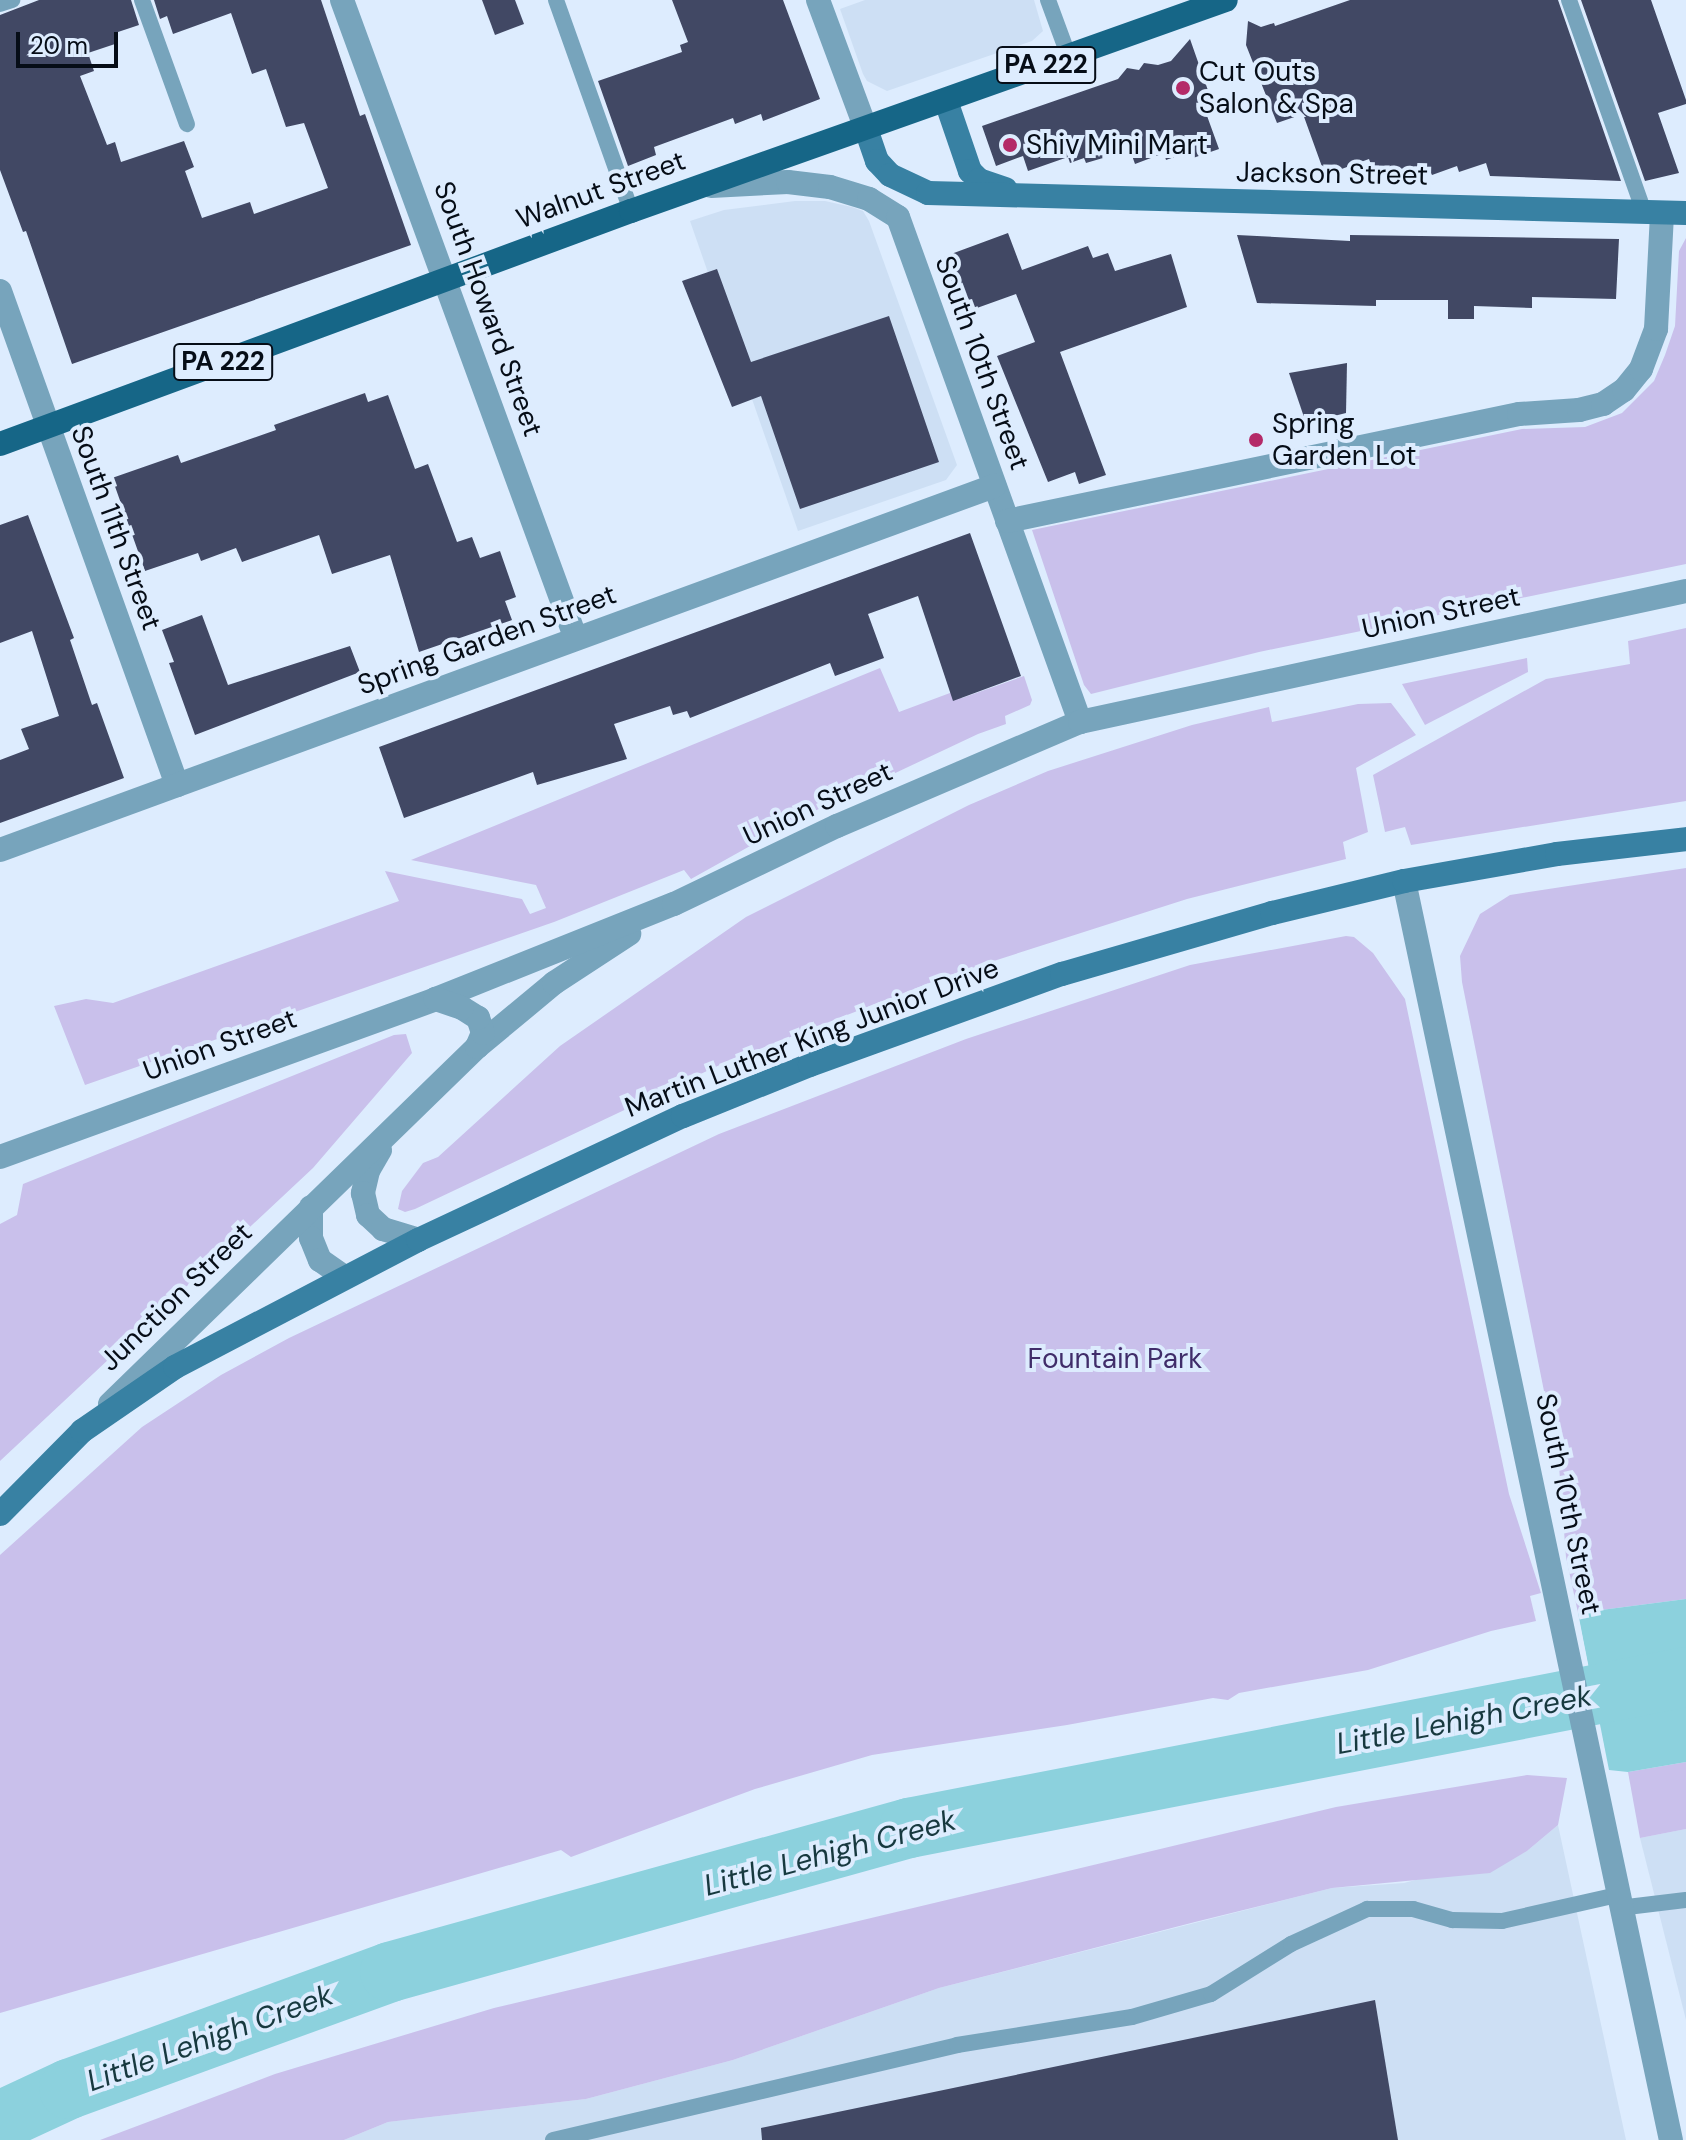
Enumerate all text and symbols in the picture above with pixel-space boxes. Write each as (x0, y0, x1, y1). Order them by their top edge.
scale bar (20, 16, 122, 66)
text: 20 m (30, 30, 88, 61)
road number: PA 222 (996, 43, 1096, 87)
place label: Cut Outs Salon & Spa (1199, 55, 1354, 121)
marker: Cut Outs Salon & Spa (1174, 79, 1192, 97)
place label: Shiv Mini Mart (1026, 128, 1208, 162)
marker: Shiv Mini Mart (1001, 136, 1019, 154)
street label: Walnut Street (512, 144, 690, 236)
street label: Jackson Street (1236, 156, 1428, 192)
street label: South Howard Street (426, 177, 550, 441)
street label: South 10th Street (928, 251, 1036, 475)
road number: PA 222 (173, 340, 273, 384)
place label: Spring Garden Lot (1272, 407, 1416, 473)
street label: South 11th Street (63, 421, 169, 635)
marker: Spring Garden Lot (1247, 431, 1265, 449)
street label: Spring Garden Street (353, 578, 621, 702)
street label: Union Street (1359, 580, 1523, 646)
street label: Union Street (738, 755, 898, 853)
street label: Martin Luther King Junior Drive (620, 951, 1004, 1125)
street label: Union Street (139, 1002, 301, 1088)
street label: Junction Street (93, 1216, 259, 1378)
park label: Fountain Park (1028, 1342, 1202, 1376)
street label: South 10th Street (1528, 1390, 1608, 1618)
water label: Little Lehigh Creek (1333, 1678, 1595, 1762)
water label: Little Lehigh Creek (700, 1802, 960, 1904)
water label: Little Lehigh Creek (82, 1977, 338, 2099)

